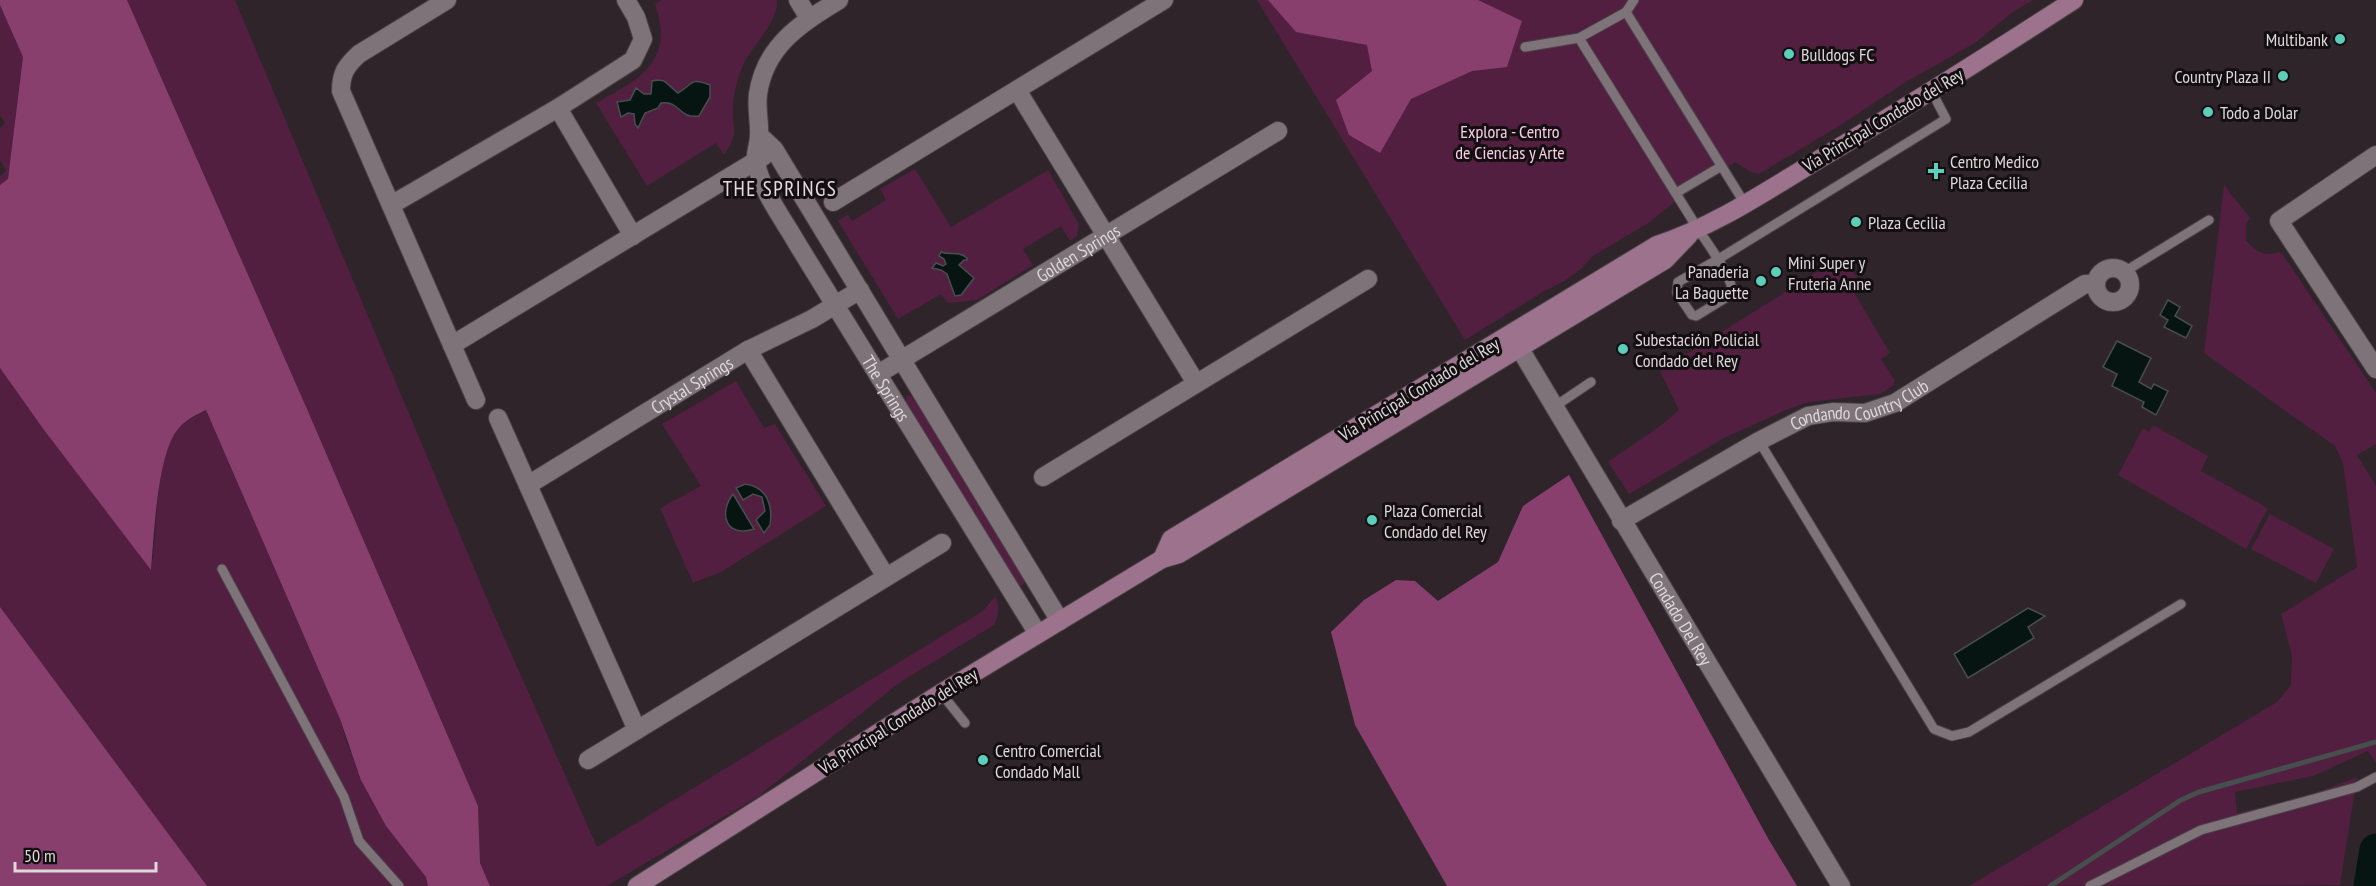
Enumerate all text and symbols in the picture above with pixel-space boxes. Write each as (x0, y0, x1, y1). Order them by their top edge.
place label: Multibank (2266, 28, 2328, 51)
marker: Multibank (2333, 32, 2347, 46)
place label: Bulldogs FC (1801, 43, 1875, 66)
marker: Bulldogs FC (1782, 47, 1796, 61)
street label: Vía Principal Condado del Rey (1798, 63, 1968, 178)
place label: Country Plaza II (2174, 65, 2271, 88)
marker: Country Plaza II (2276, 69, 2290, 83)
place label: Todo a Dolar (2220, 101, 2298, 124)
marker: Todo a Dolar (2201, 105, 2215, 119)
park label: Explora - Centro de Ciencias y Arte (1455, 120, 1565, 164)
place label: Centro Medico Plaza Cecilia (1950, 150, 2039, 194)
marker: Centro Medico Plaza Cecilia (1927, 162, 1945, 180)
district label: THE SPRINGS (723, 175, 837, 202)
place label: Plaza Cecilia (1868, 211, 1946, 234)
marker: Plaza Cecilia (1849, 215, 1863, 229)
street label: Golden Springs (1032, 218, 1124, 287)
place label: Mini Super y Fruteria Anne (1788, 251, 1872, 295)
place label: Panaderia La Baguette (1675, 260, 1749, 304)
marker: Mini Super y Fruteria Anne (1769, 265, 1783, 279)
marker: Panaderia La Baguette (1754, 274, 1768, 288)
place label: Subestación Policial Condado del Rey (1635, 328, 1760, 372)
street label: Vía Principal Condado del Rey (1334, 332, 1504, 447)
marker: Subestación Policial Condado del Rey (1616, 342, 1630, 356)
street label: Crystal Springs (646, 351, 737, 418)
street label: The Springs (857, 351, 915, 425)
street label: Condando Country Club (1786, 373, 1933, 435)
place label: Plaza Comercial Condado del Rey (1384, 499, 1487, 543)
marker: Plaza Comercial Condado del Rey (1365, 513, 1379, 527)
street label: Condado Del Rey (1644, 568, 1718, 670)
street label: Vía Principal Condado del Rey (813, 663, 982, 780)
place label: Centro Comercial Condado Mall (995, 739, 1102, 783)
marker: Centro Comercial Condado Mall (976, 753, 990, 767)
scale bar (15, 835, 156, 873)
text: 50 m (24, 844, 56, 867)

